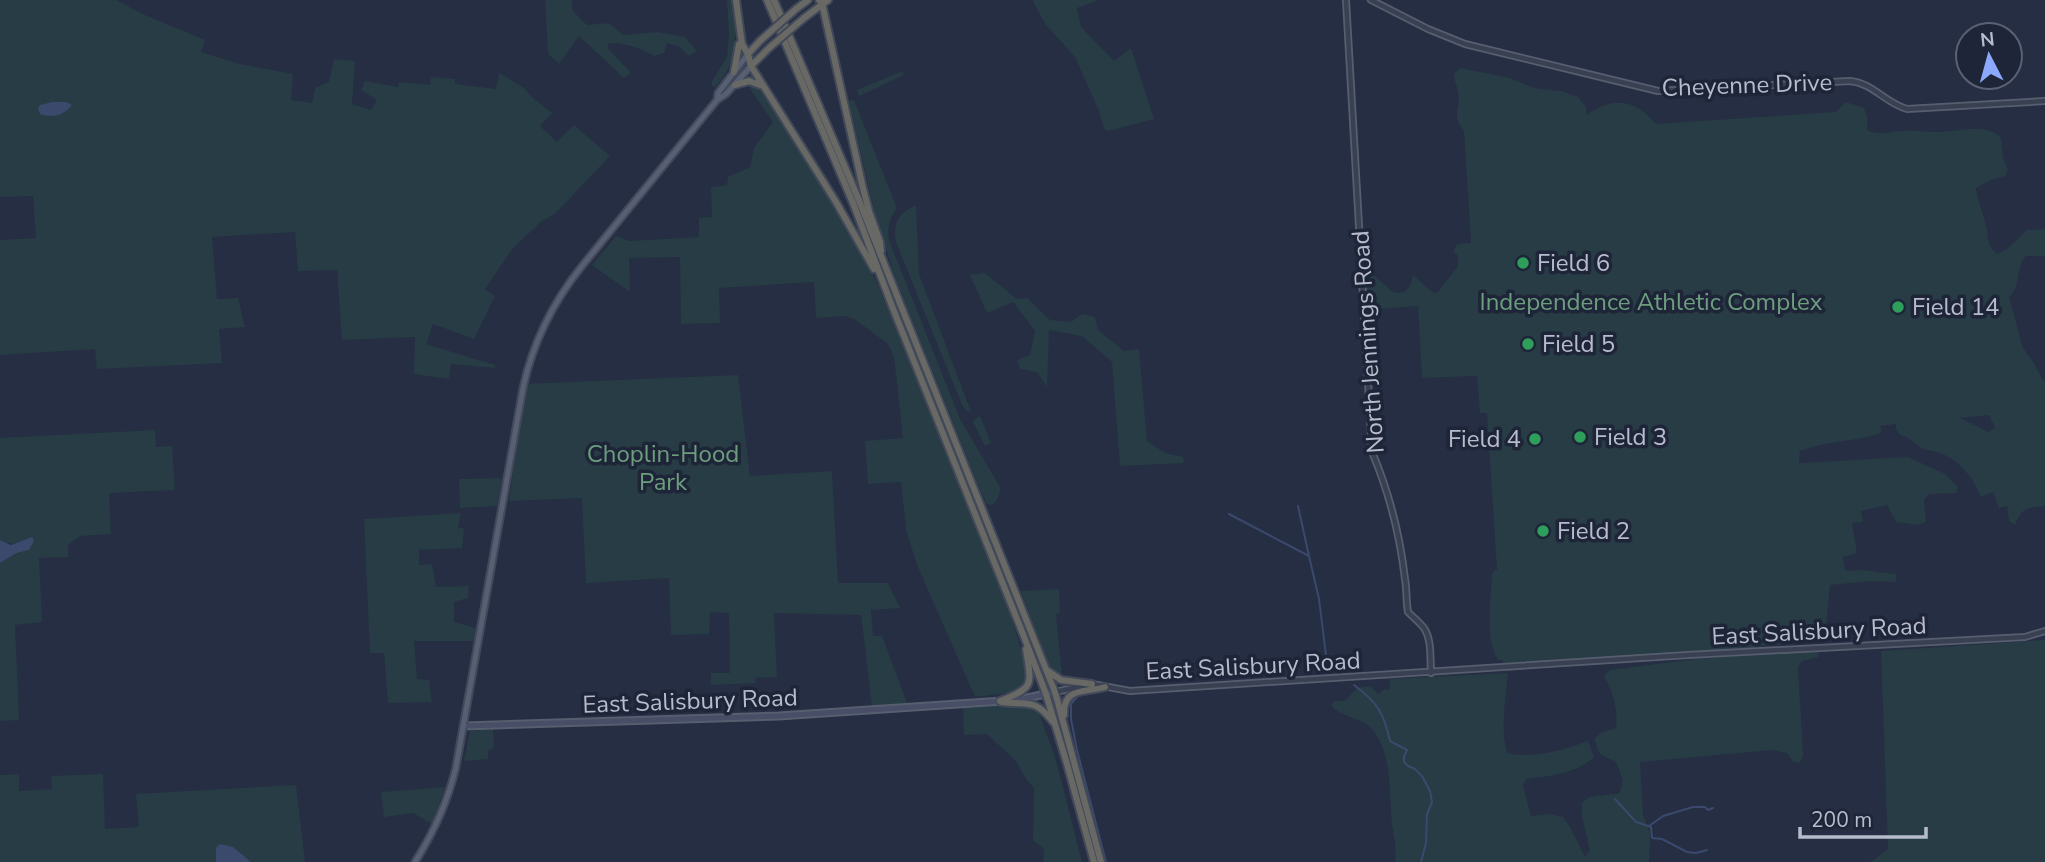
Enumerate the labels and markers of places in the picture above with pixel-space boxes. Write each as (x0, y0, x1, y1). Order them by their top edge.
place label: Field 6 (1537, 247, 1610, 279)
marker: Field 6 (1515, 255, 1531, 271)
place label: Field 14 (1912, 291, 1999, 323)
marker: Field 14 (1890, 299, 1906, 315)
place label: Field 5 (1542, 328, 1615, 360)
marker: Field 5 (1520, 336, 1536, 352)
place label: Field 3 (1594, 421, 1667, 453)
place label: Field 4 (1448, 423, 1521, 455)
marker: Field 3 (1572, 429, 1588, 445)
marker: Field 4 (1527, 431, 1543, 447)
place label: Field 2 (1557, 515, 1630, 547)
marker: Field 2 (1535, 523, 1551, 539)

